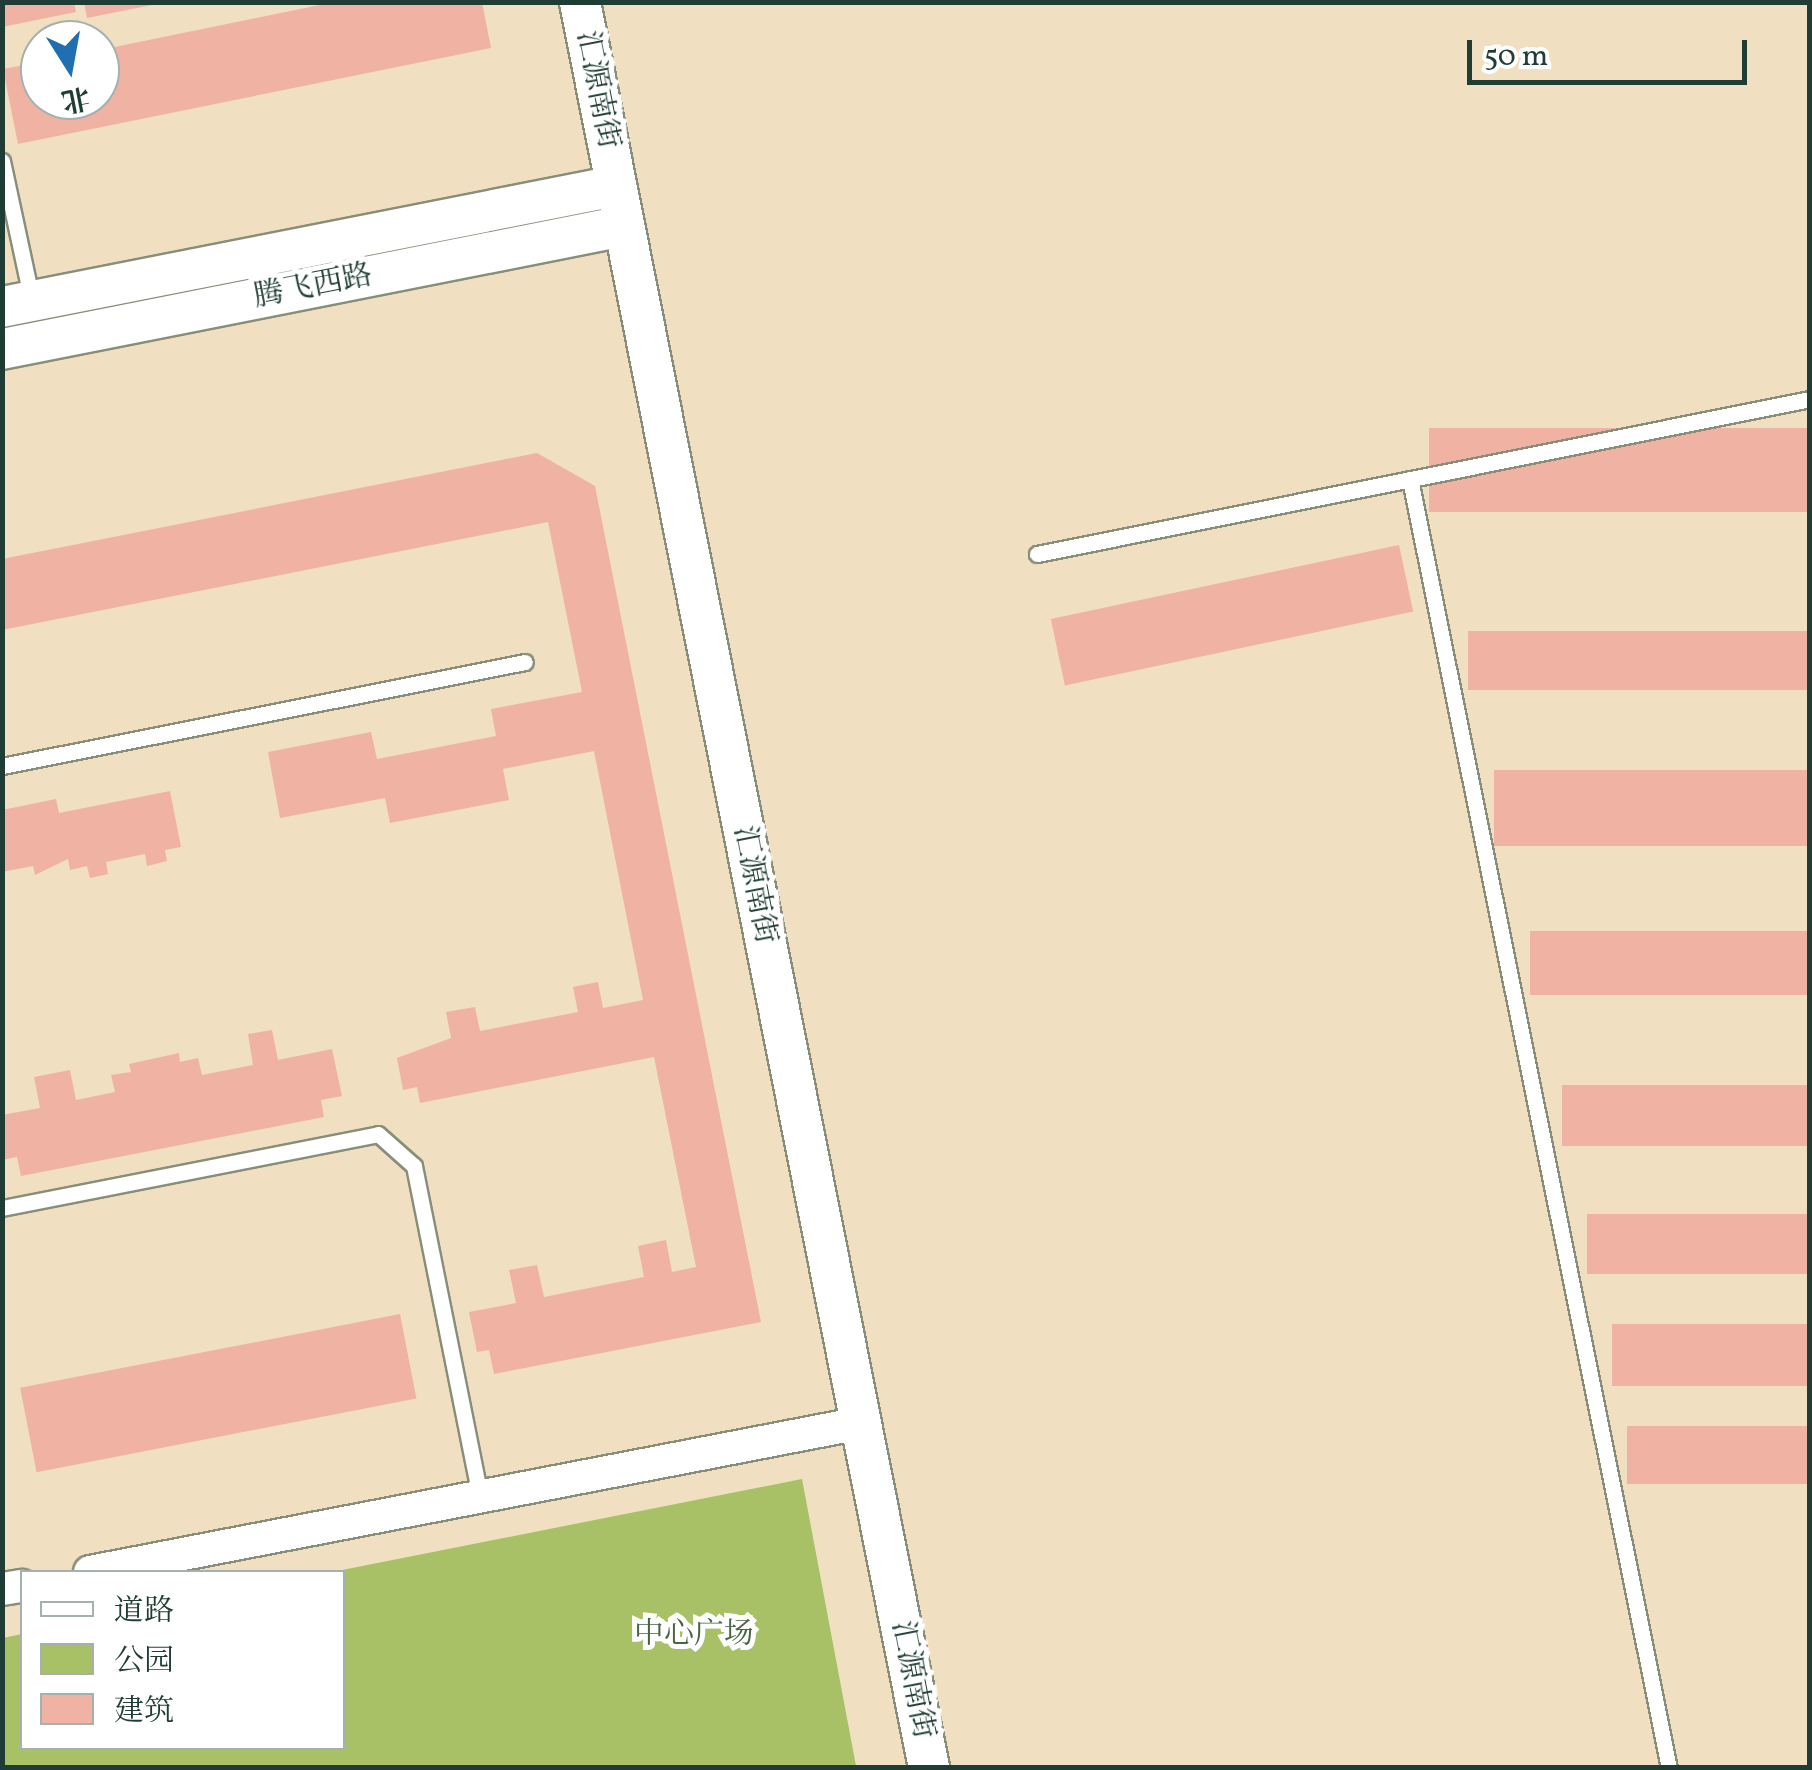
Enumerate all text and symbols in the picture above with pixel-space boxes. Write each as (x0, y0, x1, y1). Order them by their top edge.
north arrow (20, 20, 120, 120)
scale bar (1472, 20, 1752, 82)
street label: 汇源南街 (568, 28, 626, 152)
text: 50 m (1484, 36, 1548, 78)
text: 北 (58, 76, 93, 120)
street label: 腾飞西路 (251, 258, 375, 316)
street label: 汇源南街 (725, 823, 783, 947)
legend (20, 1570, 345, 1750)
text: 道路 (114, 1591, 174, 1633)
park label: 中心广场 (634, 1617, 754, 1653)
street label: 汇源南街 (883, 1618, 941, 1742)
text: 公园 (114, 1641, 174, 1683)
text: 建筑 (114, 1691, 174, 1733)

